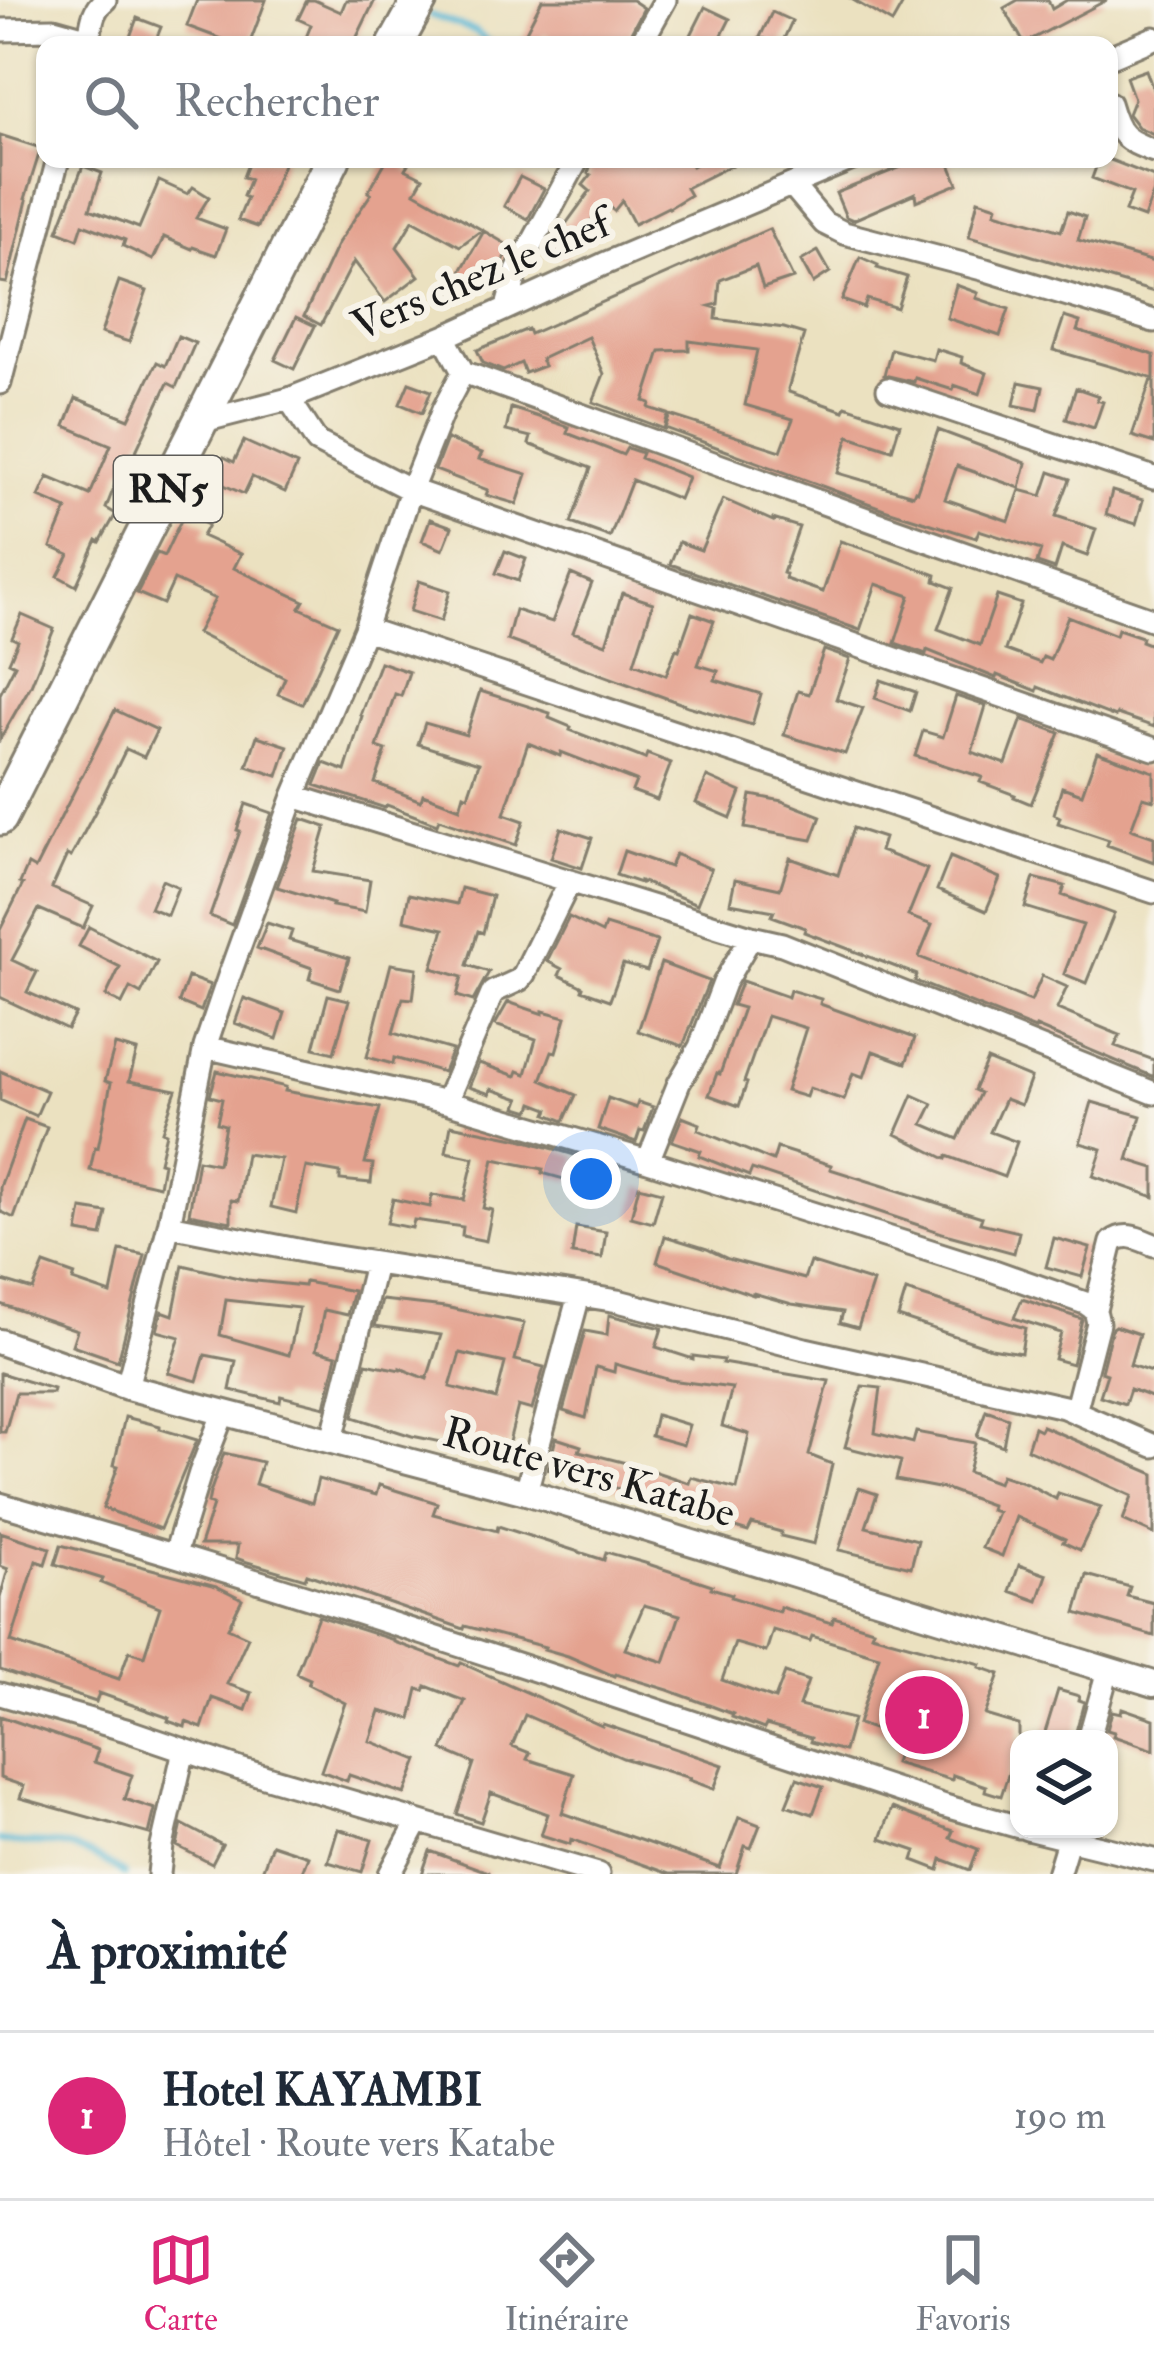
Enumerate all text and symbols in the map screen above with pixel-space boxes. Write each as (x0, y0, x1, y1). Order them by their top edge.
search box (36, 36, 1118, 168)
icon: search (78, 69, 144, 135)
text: Rechercher (174, 74, 379, 130)
street label: Vers chez le chef (344, 195, 624, 353)
road number: RN5 (114, 456, 222, 522)
your location (561, 1149, 621, 1209)
street label: Route vers Katabe (437, 1406, 741, 1540)
pin: 1 (885, 1670, 963, 1760)
map controls (1010, 1730, 1118, 1838)
button: layers (1010, 1730, 1118, 1838)
text: À proximité (48, 1920, 287, 1984)
text: Hotel KAYAMBI (162, 2063, 482, 2119)
text: 1 (80, 2091, 94, 2140)
text: 190 m (1014, 2091, 1106, 2140)
text: Hôtel · Route vers Katabe (162, 2119, 555, 2168)
tab: Carte (143, 2227, 218, 2340)
tab: Itinéraire (505, 2227, 629, 2340)
tab: Favoris (915, 2227, 1011, 2340)

